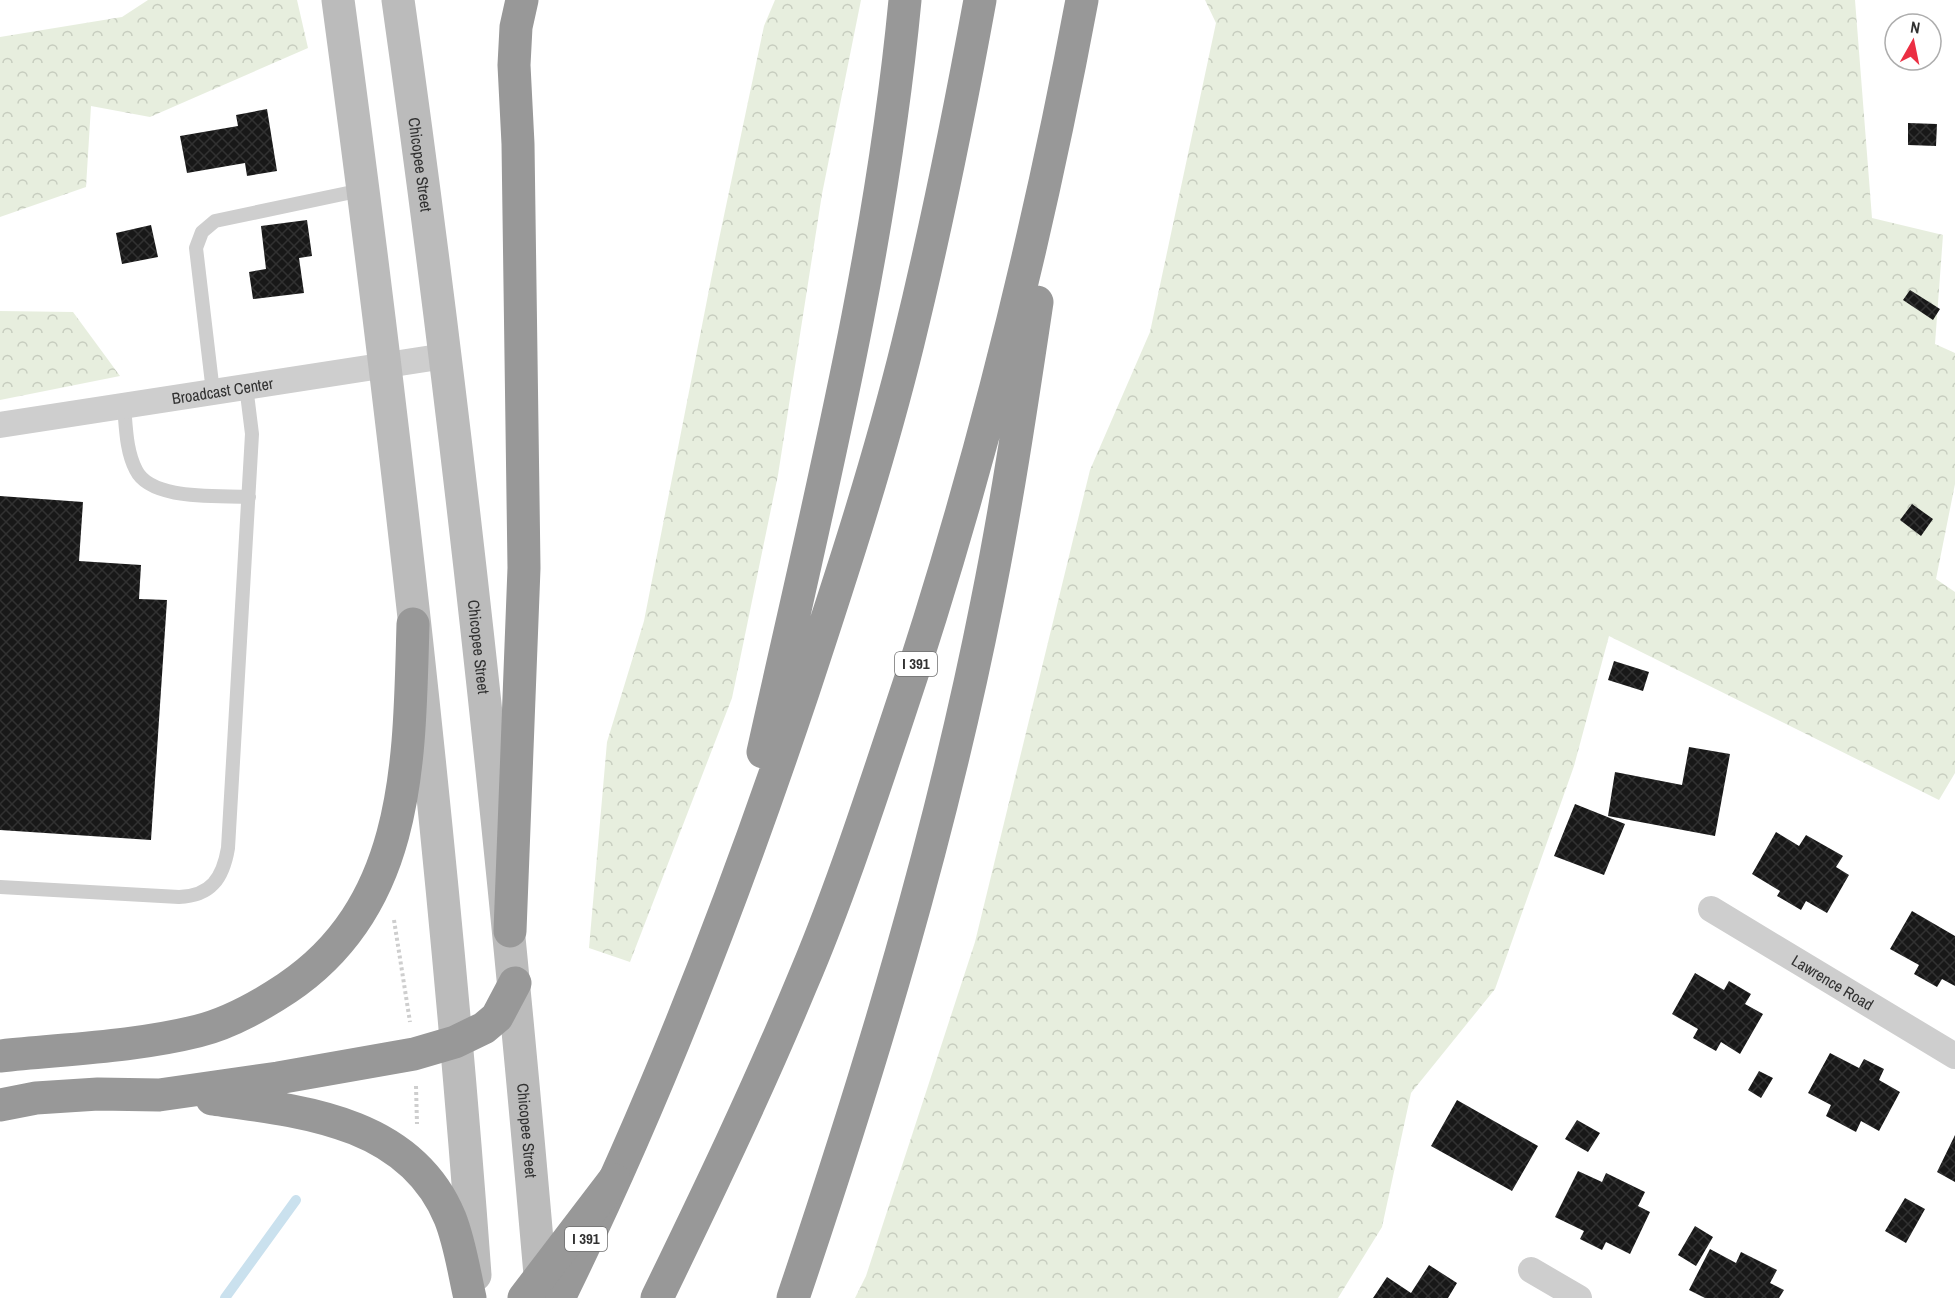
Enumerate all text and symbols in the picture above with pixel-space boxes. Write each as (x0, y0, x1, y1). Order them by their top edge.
north arrow (1883, 12, 1943, 72)
text: N (1909, 16, 1922, 39)
street label: Chicopee Street (403, 116, 438, 213)
street label: Broadcast Center (170, 372, 275, 409)
street label: Chicopee Street (463, 599, 495, 696)
road number: I 391 (895, 652, 937, 676)
street label: Lawrence Road (1788, 949, 1878, 1015)
street label: Chicopee Street (512, 1082, 542, 1179)
road number: I 391 (565, 1227, 607, 1251)

